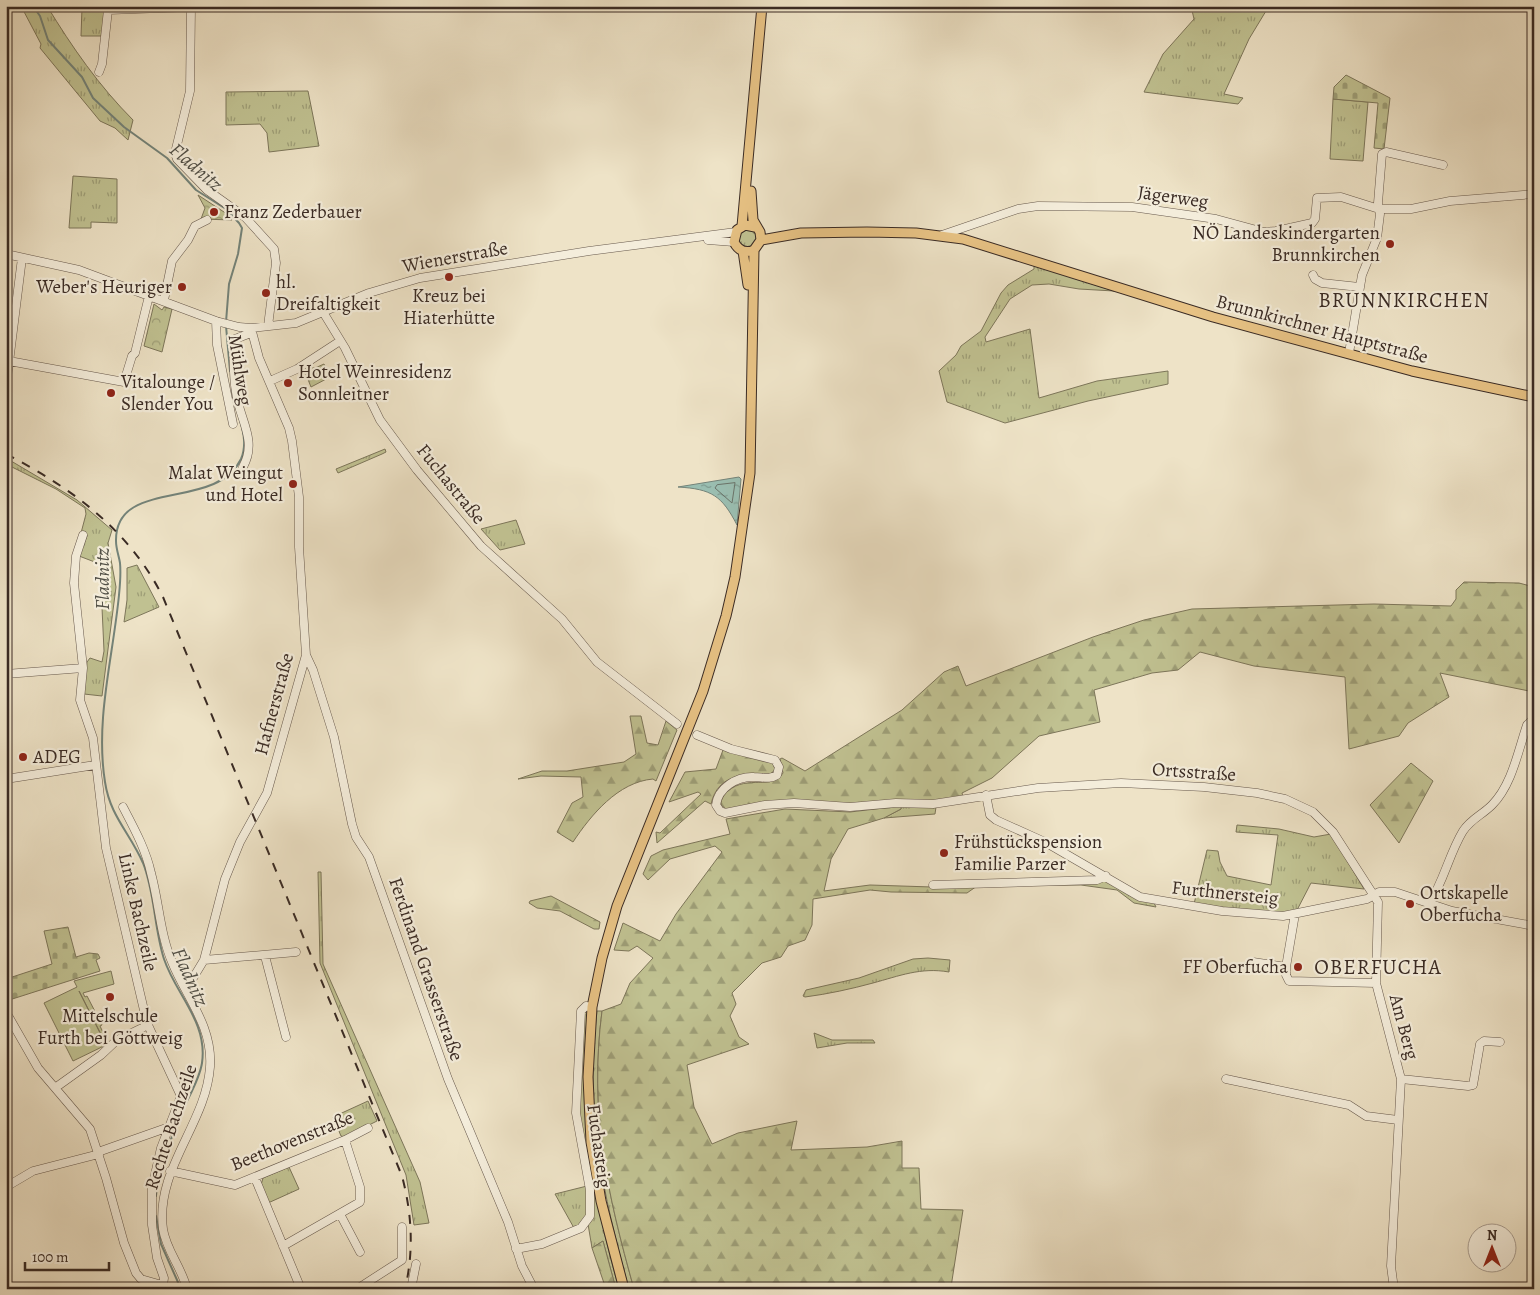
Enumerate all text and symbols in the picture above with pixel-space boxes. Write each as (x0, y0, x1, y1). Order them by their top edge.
water label: Fladnitz (164, 136, 228, 198)
street label: Jägerweg (1136, 179, 1210, 215)
place label: Franz Zederbauer (224, 199, 362, 225)
marker: Franz Zederbauer (208, 206, 220, 218)
place label: NÖ Landeskindergarten Brunnkirchen (1192, 220, 1380, 268)
street label: Wienerstraße (399, 235, 510, 279)
marker: NÖ Landeskindergarten Brunnkirchen (1384, 238, 1396, 250)
place label: hl. Dreifaltigkeit (276, 269, 380, 317)
marker: Kreuz bei Hiaterhütte (443, 271, 455, 283)
place label: Weber's Heuriger (35, 274, 172, 300)
marker: Weber's Heuriger (176, 281, 188, 293)
place label: Kreuz bei Hiaterhütte (403, 283, 495, 331)
district label: BRUNNKIRCHEN (1318, 286, 1490, 314)
marker: hl. Dreifaltigkeit (260, 287, 272, 299)
street label: Brunnkirchner Hauptstraße (1213, 288, 1431, 370)
street label: Mühlweg (222, 333, 259, 408)
place label: Hotel Weinresidenz Sonnleitner (298, 359, 452, 407)
place label: Vitalounge / Slender You (120, 369, 215, 417)
marker: Hotel Weinresidenz Sonnleitner (282, 377, 294, 389)
marker: Vitalounge / Slender You (105, 387, 117, 399)
street label: Fuchastraße (410, 438, 492, 530)
place label: Malat Weingut und Hotel (168, 460, 283, 508)
marker: Malat Weingut und Hotel (287, 478, 299, 490)
water label: Fladnitz (89, 548, 116, 610)
street label: Hafnerstraße (248, 650, 300, 758)
place label: ADEG (32, 744, 81, 770)
marker: ADEG (17, 751, 29, 763)
street label: Ortsstraße (1151, 756, 1237, 788)
place label: Frühstückspension Familie Parzer (954, 829, 1102, 877)
marker: Frühstückspension Familie Parzer (938, 847, 950, 859)
street label: Linke Bachzeile (112, 850, 164, 974)
street label: Ferdinand Grasserstraße (382, 874, 470, 1064)
street label: Furthnersteig (1170, 874, 1280, 912)
place label: Ortskapelle Oberfucha (1420, 880, 1509, 928)
marker: Ortskapelle Oberfucha (1404, 898, 1416, 910)
water label: Fladnitz (165, 943, 215, 1011)
district label: OBERFUCHA (1314, 953, 1442, 981)
place label: FF Oberfucha (1183, 954, 1288, 980)
marker: FF Oberfucha (1292, 961, 1304, 973)
street label: Am Berg (1383, 990, 1425, 1063)
marker: Mittelschule Furth bei Göttweig (104, 991, 116, 1003)
place label: Mittelschule Furth bei Göttweig (37, 1003, 183, 1051)
street label: Rechte Bachzeile (138, 1061, 204, 1193)
street label: Fuchasteig (580, 1102, 618, 1190)
street label: Beethovenstraße (227, 1105, 357, 1177)
north arrow (1468, 1222, 1518, 1272)
text: N (1487, 1226, 1497, 1245)
scale bar (25, 1240, 109, 1272)
text: 100 m (32, 1247, 69, 1267)

